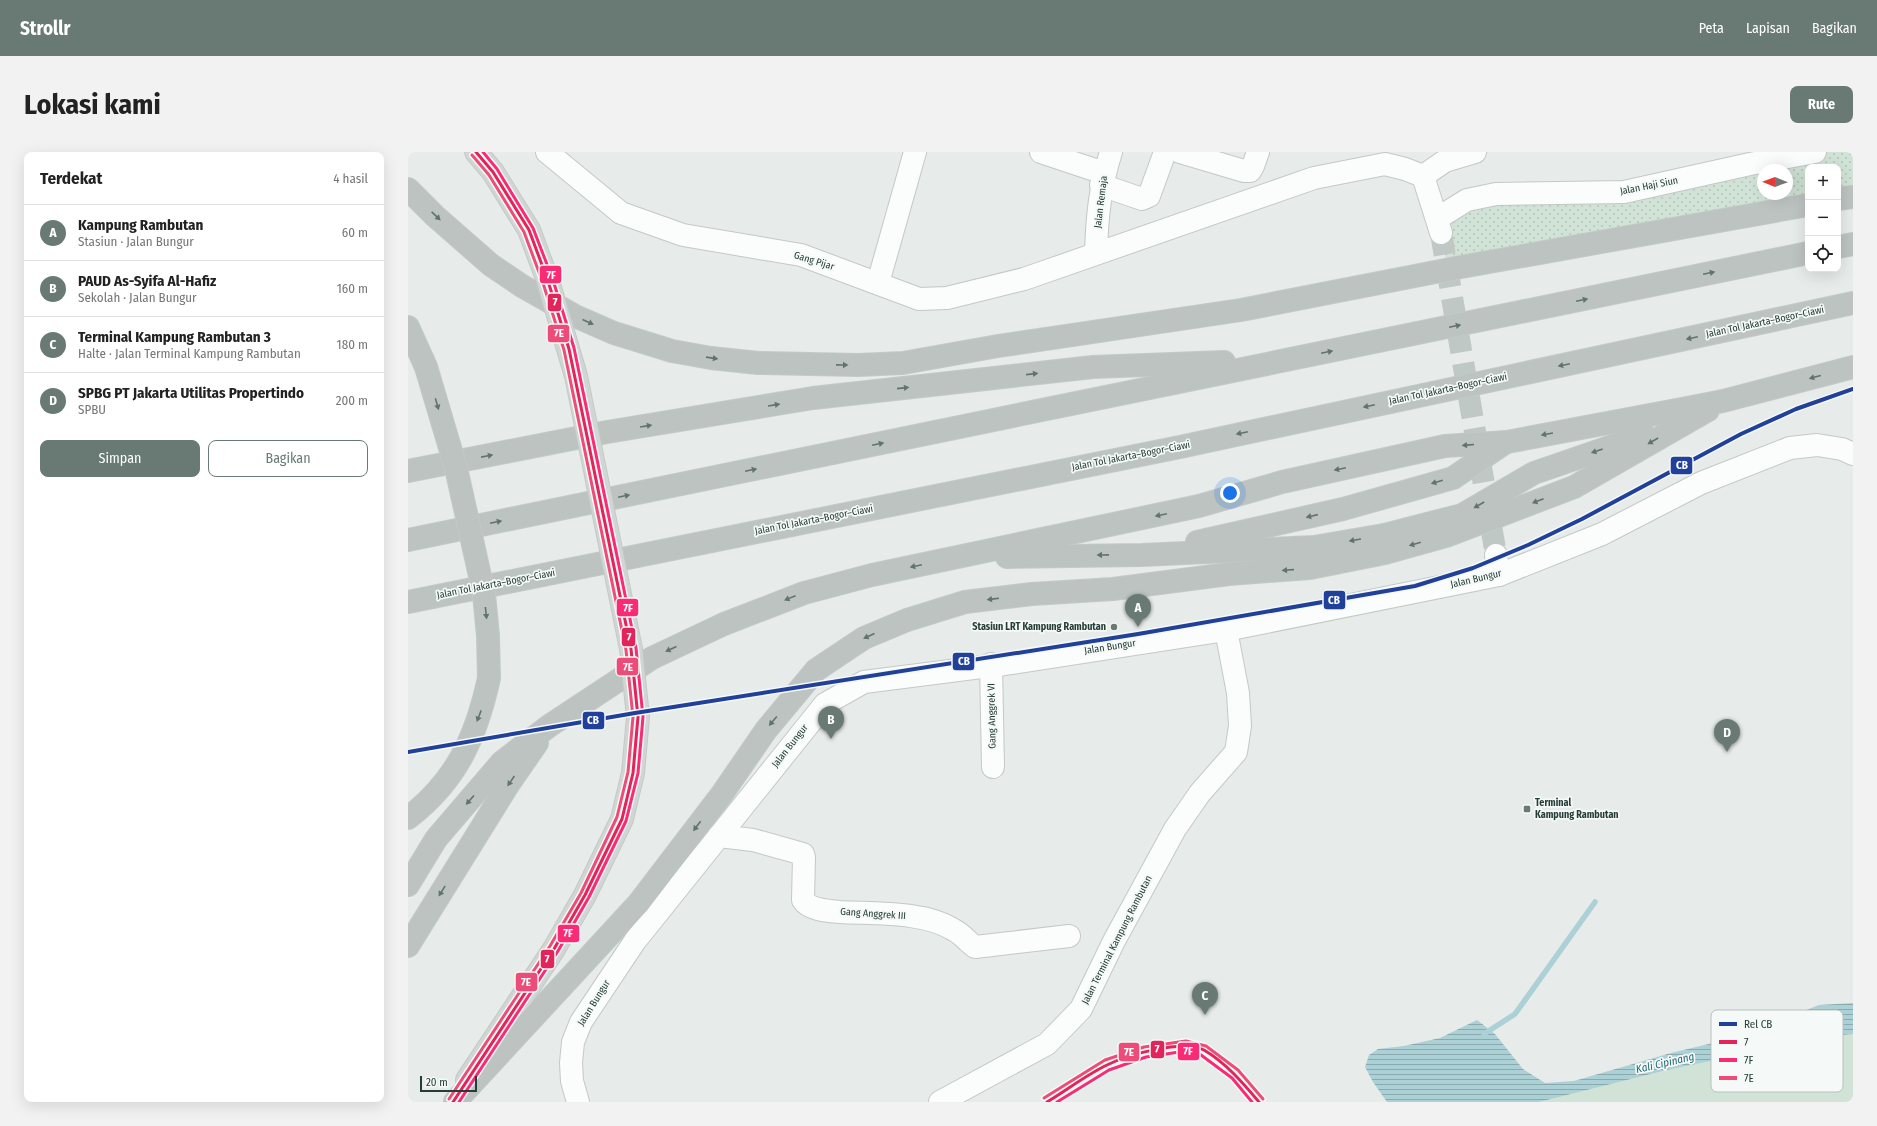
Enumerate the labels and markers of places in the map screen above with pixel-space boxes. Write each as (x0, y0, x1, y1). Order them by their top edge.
pin: A (1125, 594, 1151, 627)
place label: Stasiun LRT Kampung Rambutan (972, 621, 1106, 633)
marker: Stasiun LRT Kampung Rambutan (1109, 622, 1119, 632)
pin: B (818, 706, 844, 739)
pin: D (1714, 719, 1740, 752)
place label: Terminal Kampung Rambutan (1535, 797, 1619, 821)
marker: Terminal Kampung Rambutan (1522, 804, 1532, 814)
pin: C (1192, 982, 1218, 1015)

